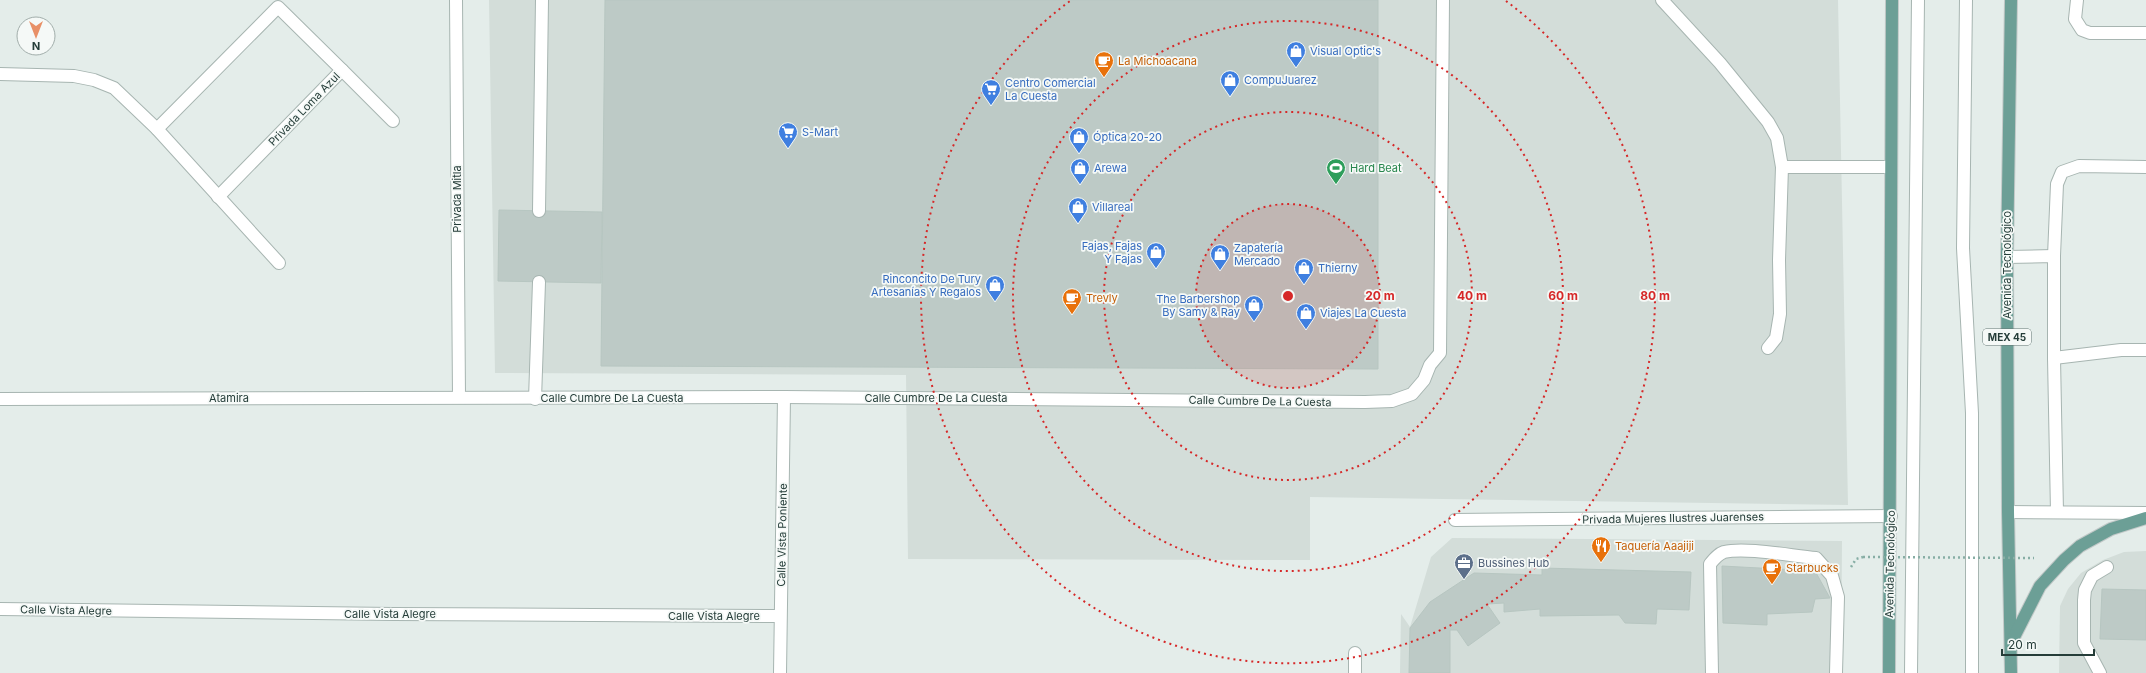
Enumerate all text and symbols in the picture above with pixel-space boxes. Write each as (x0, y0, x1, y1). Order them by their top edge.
north arrow (16, 16, 56, 56)
text: N (32, 39, 40, 53)
shop icon: Visual Optic's (1285, 40, 1307, 68)
place label: Visual Optic's (1310, 44, 1381, 58)
cafe icon: La Michoacana (1093, 50, 1115, 78)
place label: La Michoacana (1118, 54, 1197, 68)
street label: Privada Loma Azul (265, 69, 343, 149)
shop icon: CompuJuarez (1219, 69, 1241, 97)
place label: CompuJuarez (1244, 73, 1317, 87)
place label: Centro Comercial La Cuesta (1005, 76, 1096, 103)
supermarket icon: Centro Comercial La Cuesta (980, 78, 1002, 106)
supermarket icon: S-Mart (777, 121, 799, 149)
place label: S-Mart (802, 125, 839, 139)
shop icon: Óptica 20-20 (1068, 126, 1090, 154)
place label: Óptica 20-20 (1093, 130, 1162, 144)
shop icon: Arewa (1069, 157, 1091, 185)
sports icon: Hard Beat (1325, 157, 1347, 185)
place label: Arewa (1094, 161, 1127, 175)
place label: Hard Beat (1350, 161, 1402, 175)
street label: Privada Mitla (450, 165, 464, 233)
shop icon: Villareal (1067, 196, 1089, 224)
place label: Villareal (1092, 200, 1133, 214)
street label: Avenida Tecnológico (2000, 211, 2014, 319)
place label: Fajas, Fajas Y Fajas (1082, 239, 1142, 266)
shop icon: Fajas, Fajas Y Fajas (1145, 241, 1167, 269)
place label: Zapatería Mercado (1234, 241, 1283, 268)
shop icon: Zapatería Mercado (1209, 243, 1231, 271)
shop icon: Thierny (1293, 257, 1315, 285)
place label: Thierny (1318, 261, 1358, 275)
place label: Rinconcito De Tury Artesanías Y Regalos (871, 272, 981, 299)
shop icon: Rinconcito De Tury Artesanías Y Regalos (984, 274, 1006, 302)
cafe icon: Trevly (1061, 287, 1083, 315)
text: 20 m (1365, 288, 1395, 303)
text: 40 m (1457, 288, 1487, 303)
text: 60 m (1548, 288, 1578, 303)
text: 80 m (1640, 288, 1670, 303)
centre of rings (1281, 289, 1295, 303)
place label: Trevly (1086, 291, 1118, 305)
place label: The Barbershop By Samy & Ray (1156, 292, 1240, 319)
shop icon: The Barbershop By Samy & Ray (1243, 294, 1265, 322)
shop icon: Viajes La Cuesta (1295, 302, 1317, 330)
place label: Viajes La Cuesta (1320, 306, 1407, 320)
road number: MEX 45 (1983, 329, 2031, 345)
street label: Atamira (209, 391, 249, 405)
street label: Calle Cumbre De La Cuesta (541, 391, 683, 405)
street label: Calle Cumbre De La Cuesta (865, 391, 1007, 405)
street label: Calle Cumbre De La Cuesta (1188, 393, 1332, 409)
street label: Calle Vista Poniente (774, 483, 790, 587)
street label: Privada Mujeres Ilustres Juarenses (1582, 509, 1764, 527)
street label: Avenida Tecnológico (1882, 509, 1898, 618)
restaurant icon: Taquería Aaajiji (1590, 535, 1612, 563)
place label: Taquería Aaajiji (1615, 539, 1694, 553)
office icon: Bussines Hub (1453, 552, 1475, 580)
place label: Bussines Hub (1478, 556, 1549, 570)
cafe icon: Starbucks (1761, 557, 1783, 585)
place label: Starbucks (1786, 561, 1839, 575)
street label: Calle Vista Alegre (20, 602, 112, 618)
street label: Calle Vista Alegre (344, 607, 436, 621)
street label: Calle Vista Alegre (668, 609, 760, 623)
scale bar (2002, 631, 2094, 657)
text: 20 m (2008, 637, 2037, 652)

